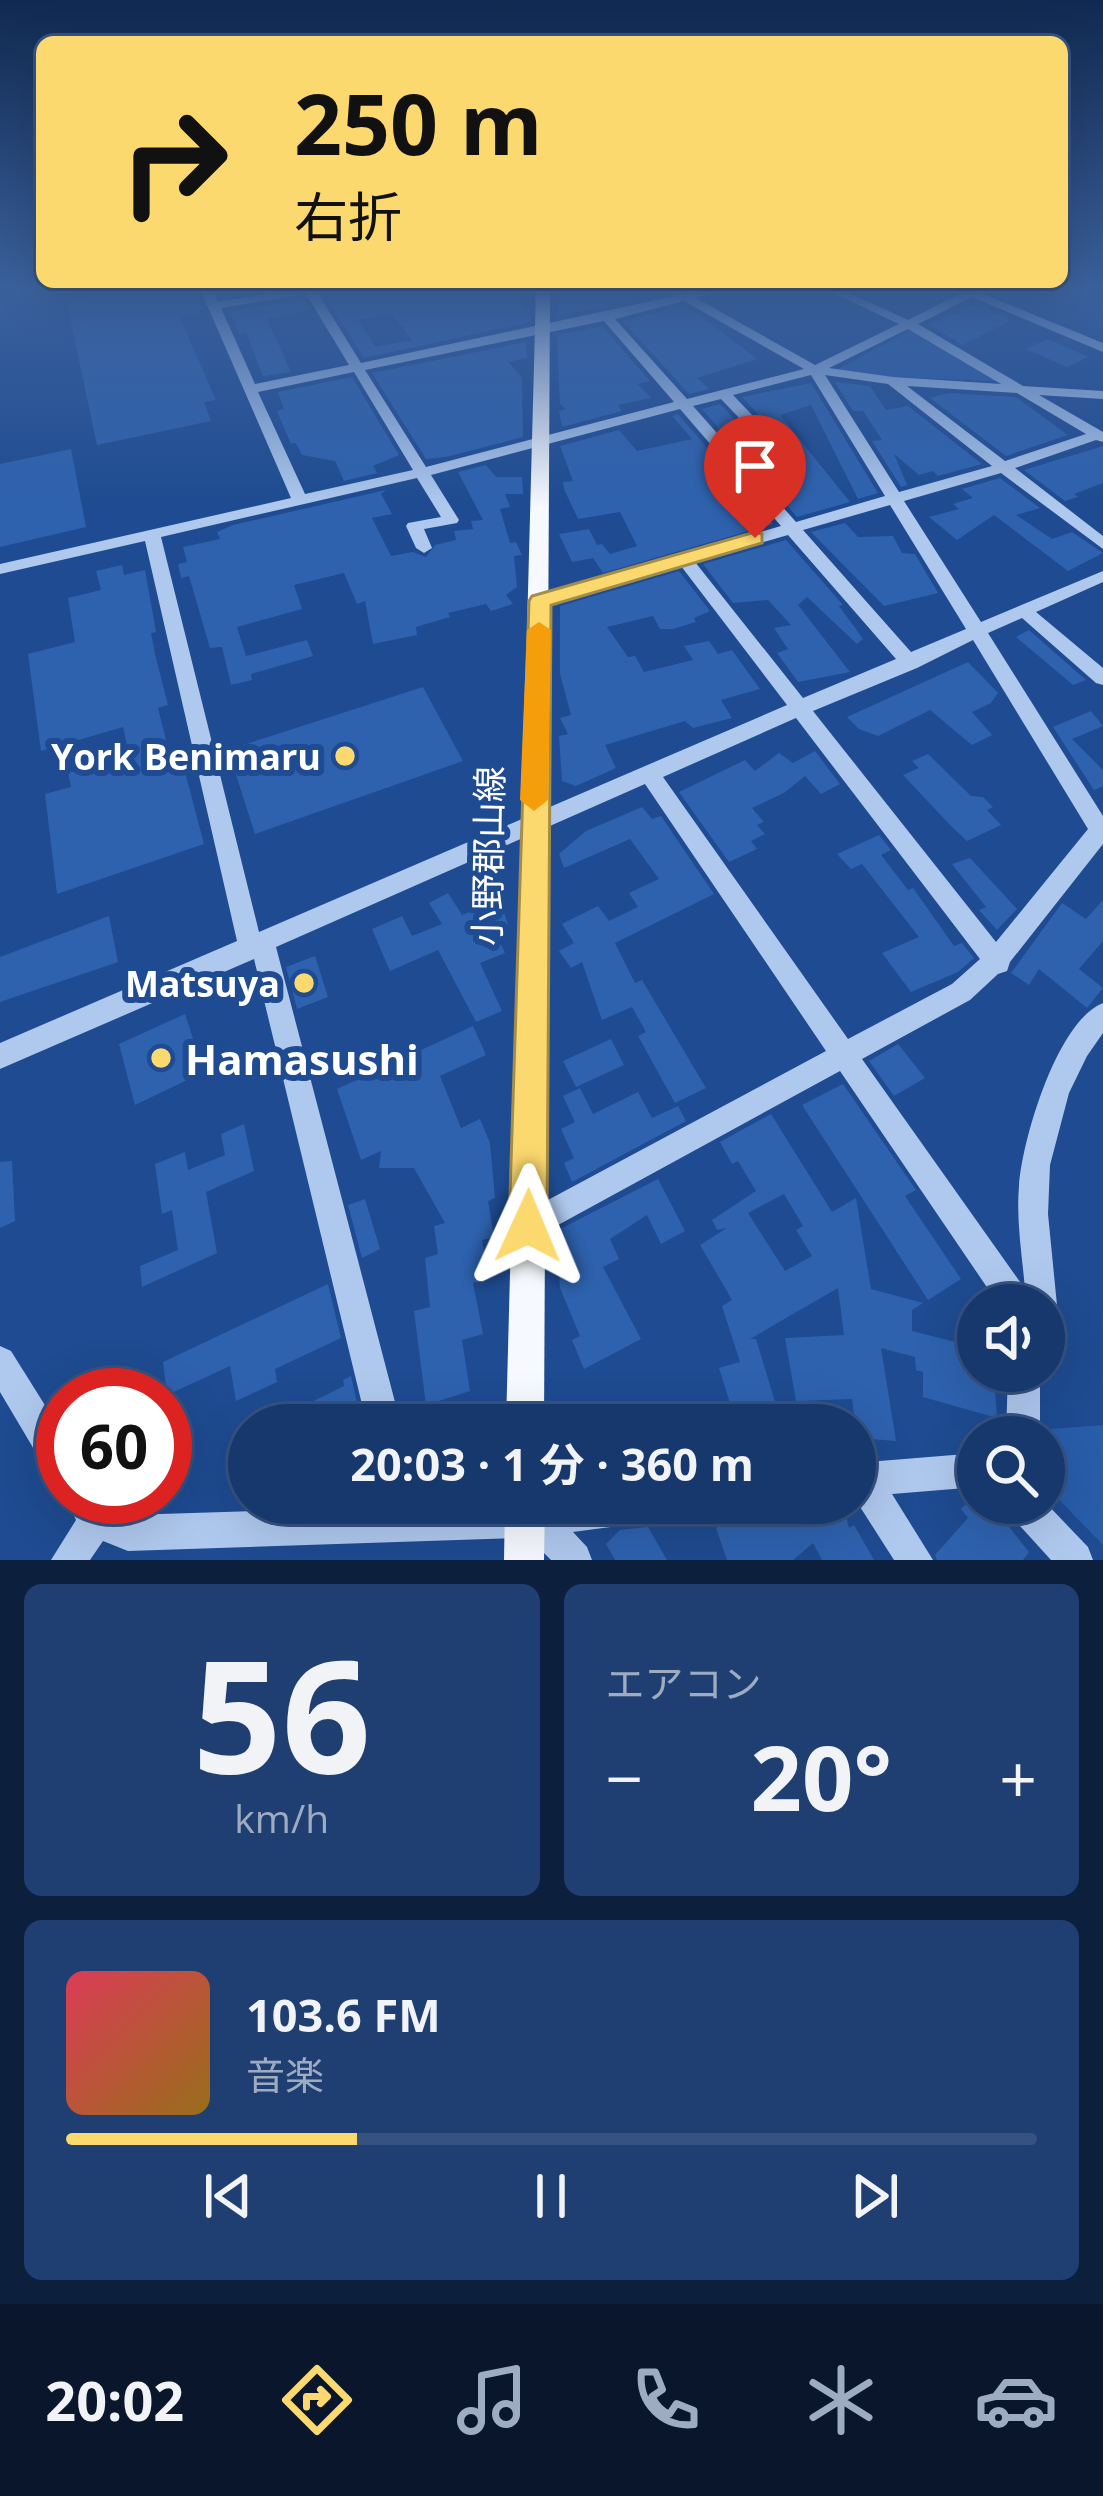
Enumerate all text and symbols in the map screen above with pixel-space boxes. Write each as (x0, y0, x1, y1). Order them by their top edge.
text: 250 m (294, 65, 542, 180)
icon: right (96, 84, 252, 240)
text: 右折 (294, 179, 402, 253)
pin (704, 415, 806, 538)
icon: arrive (722, 433, 788, 499)
place label: York Benimaru (51, 732, 321, 781)
marker: York Benimaru (332, 743, 358, 769)
street label: 小野郡山線 (462, 766, 514, 946)
place label: Matsuya (125, 959, 280, 1008)
marker: Matsuya (291, 970, 317, 996)
place label: Hamasushi (185, 1030, 419, 1087)
marker: Hamasushi (148, 1045, 174, 1071)
position arrow (465, 1163, 591, 1289)
map controls (957, 1284, 1065, 1524)
button: sound (957, 1284, 1065, 1392)
speed limit sign: 60 (36, 1368, 192, 1524)
button: search (957, 1416, 1065, 1524)
text: 20:03 · 1 分 · 360 m (350, 1433, 754, 1494)
text: 56 (193, 1606, 371, 1819)
text: エアコン (606, 1656, 762, 1709)
text: 20° (751, 1715, 892, 1837)
text: − (606, 1732, 643, 1822)
text: + (999, 1732, 1037, 1822)
text: km/h (234, 1791, 329, 1844)
text: 103.6 FM (246, 1984, 441, 2045)
text: 音楽 (246, 2048, 324, 2101)
icon: previous (195, 2163, 261, 2229)
icon: pause (518, 2163, 584, 2229)
icon: next (842, 2163, 908, 2229)
icon: directions (275, 2358, 359, 2442)
icon: music (450, 2358, 534, 2442)
icon: phone (624, 2358, 708, 2442)
icon: climate (799, 2358, 883, 2442)
icon: car (974, 2358, 1058, 2442)
text: 20:02 (45, 2363, 184, 2437)

